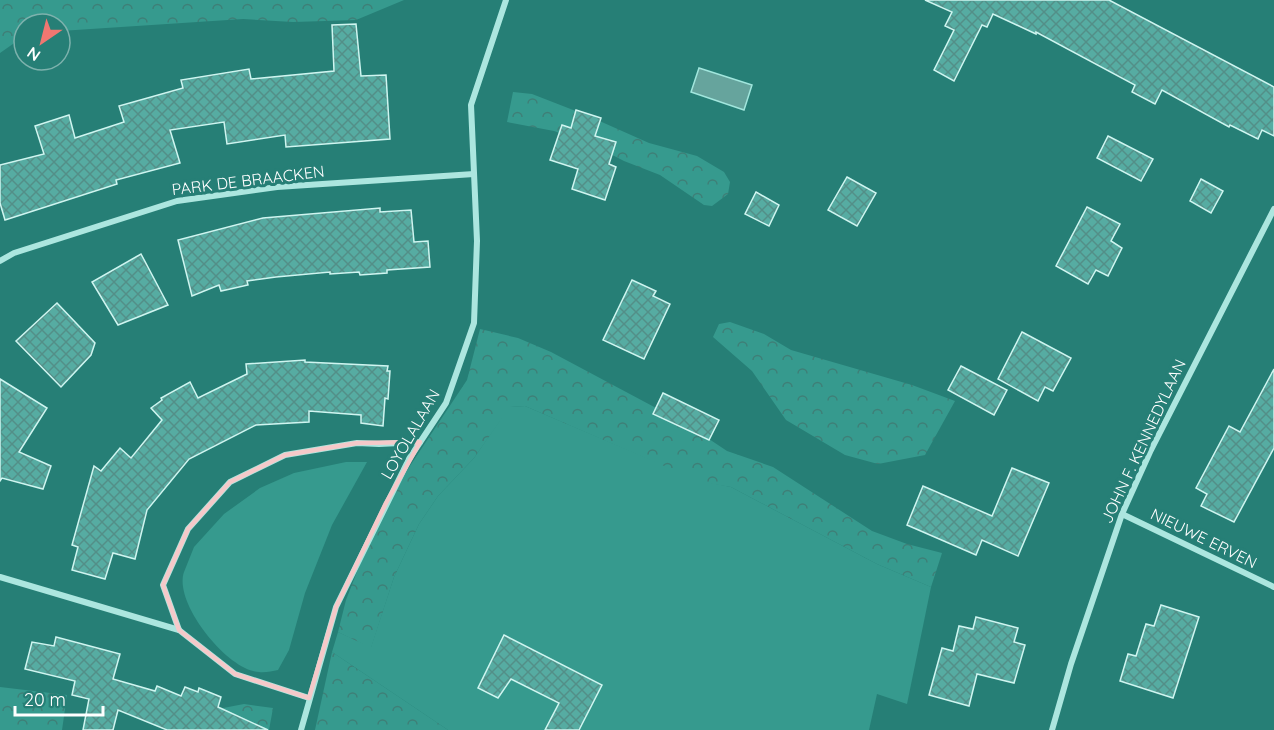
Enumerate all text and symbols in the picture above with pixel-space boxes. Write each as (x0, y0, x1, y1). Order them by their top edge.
north arrow (12, 12, 72, 72)
text: N (23, 43, 44, 66)
street label: PARK DE BRAACKEN (170, 161, 326, 199)
street label: JOHN F. KENNEDYLAAN (1096, 356, 1190, 526)
street label: LOYOLALAAN (376, 385, 444, 483)
street label: NIEUWE ERVEN (1147, 504, 1261, 572)
scale bar (15, 679, 104, 717)
text: 20 m (24, 688, 66, 711)

